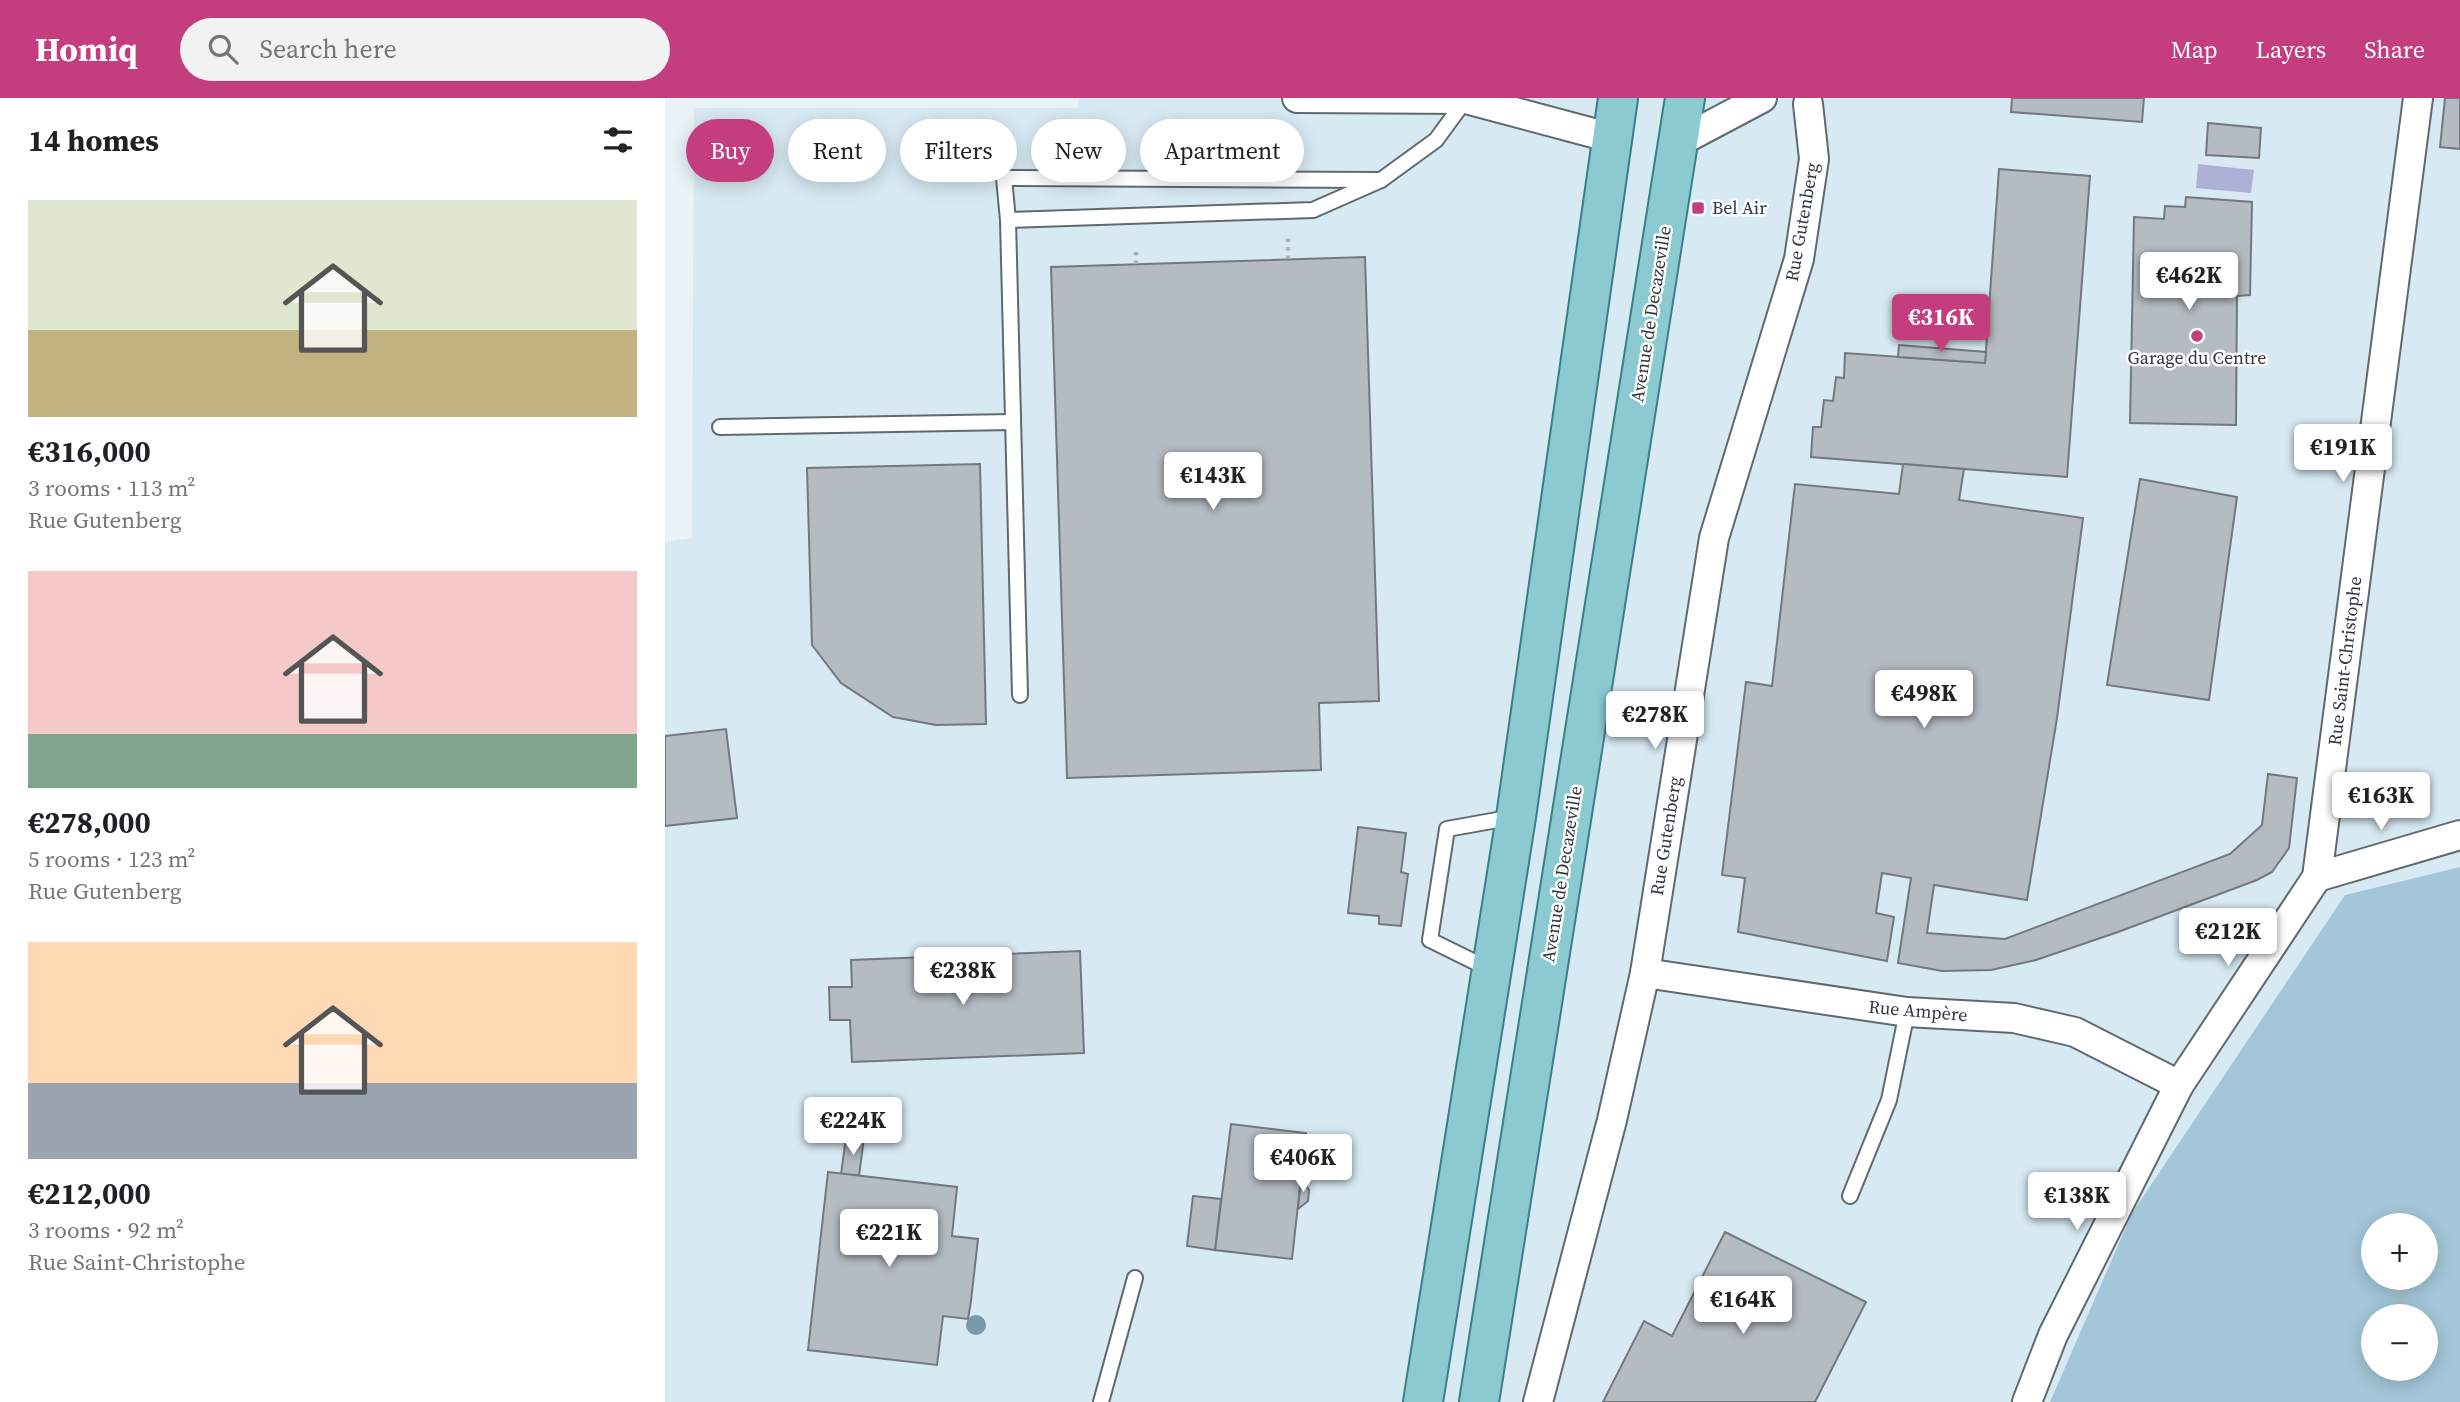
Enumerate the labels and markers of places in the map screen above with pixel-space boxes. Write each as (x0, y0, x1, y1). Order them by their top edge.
place label: Bel Air (1712, 195, 1767, 220)
marker: Bel Air (1690, 200, 1706, 216)
pin: €462K (2140, 252, 2238, 312)
pin: €316K (1892, 294, 1990, 354)
marker: Garage du Centre (2189, 328, 2205, 344)
place label: Garage du Centre (2128, 345, 2266, 370)
pin: €191K (2294, 424, 2392, 484)
pin: €143K (1164, 452, 1262, 512)
pin: €498K (1875, 670, 1973, 730)
pin: €278K (1606, 692, 1704, 751)
pin: €163K (2332, 772, 2430, 832)
pin: €212K (2179, 908, 2277, 968)
pin: €238K (914, 948, 1012, 1007)
pin: €224K (804, 1098, 902, 1157)
pin: €406K (1254, 1134, 1352, 1194)
pin: €138K (2028, 1172, 2126, 1232)
pin: €221K (840, 1210, 938, 1269)
pin: €164K (1694, 1276, 1792, 1336)

